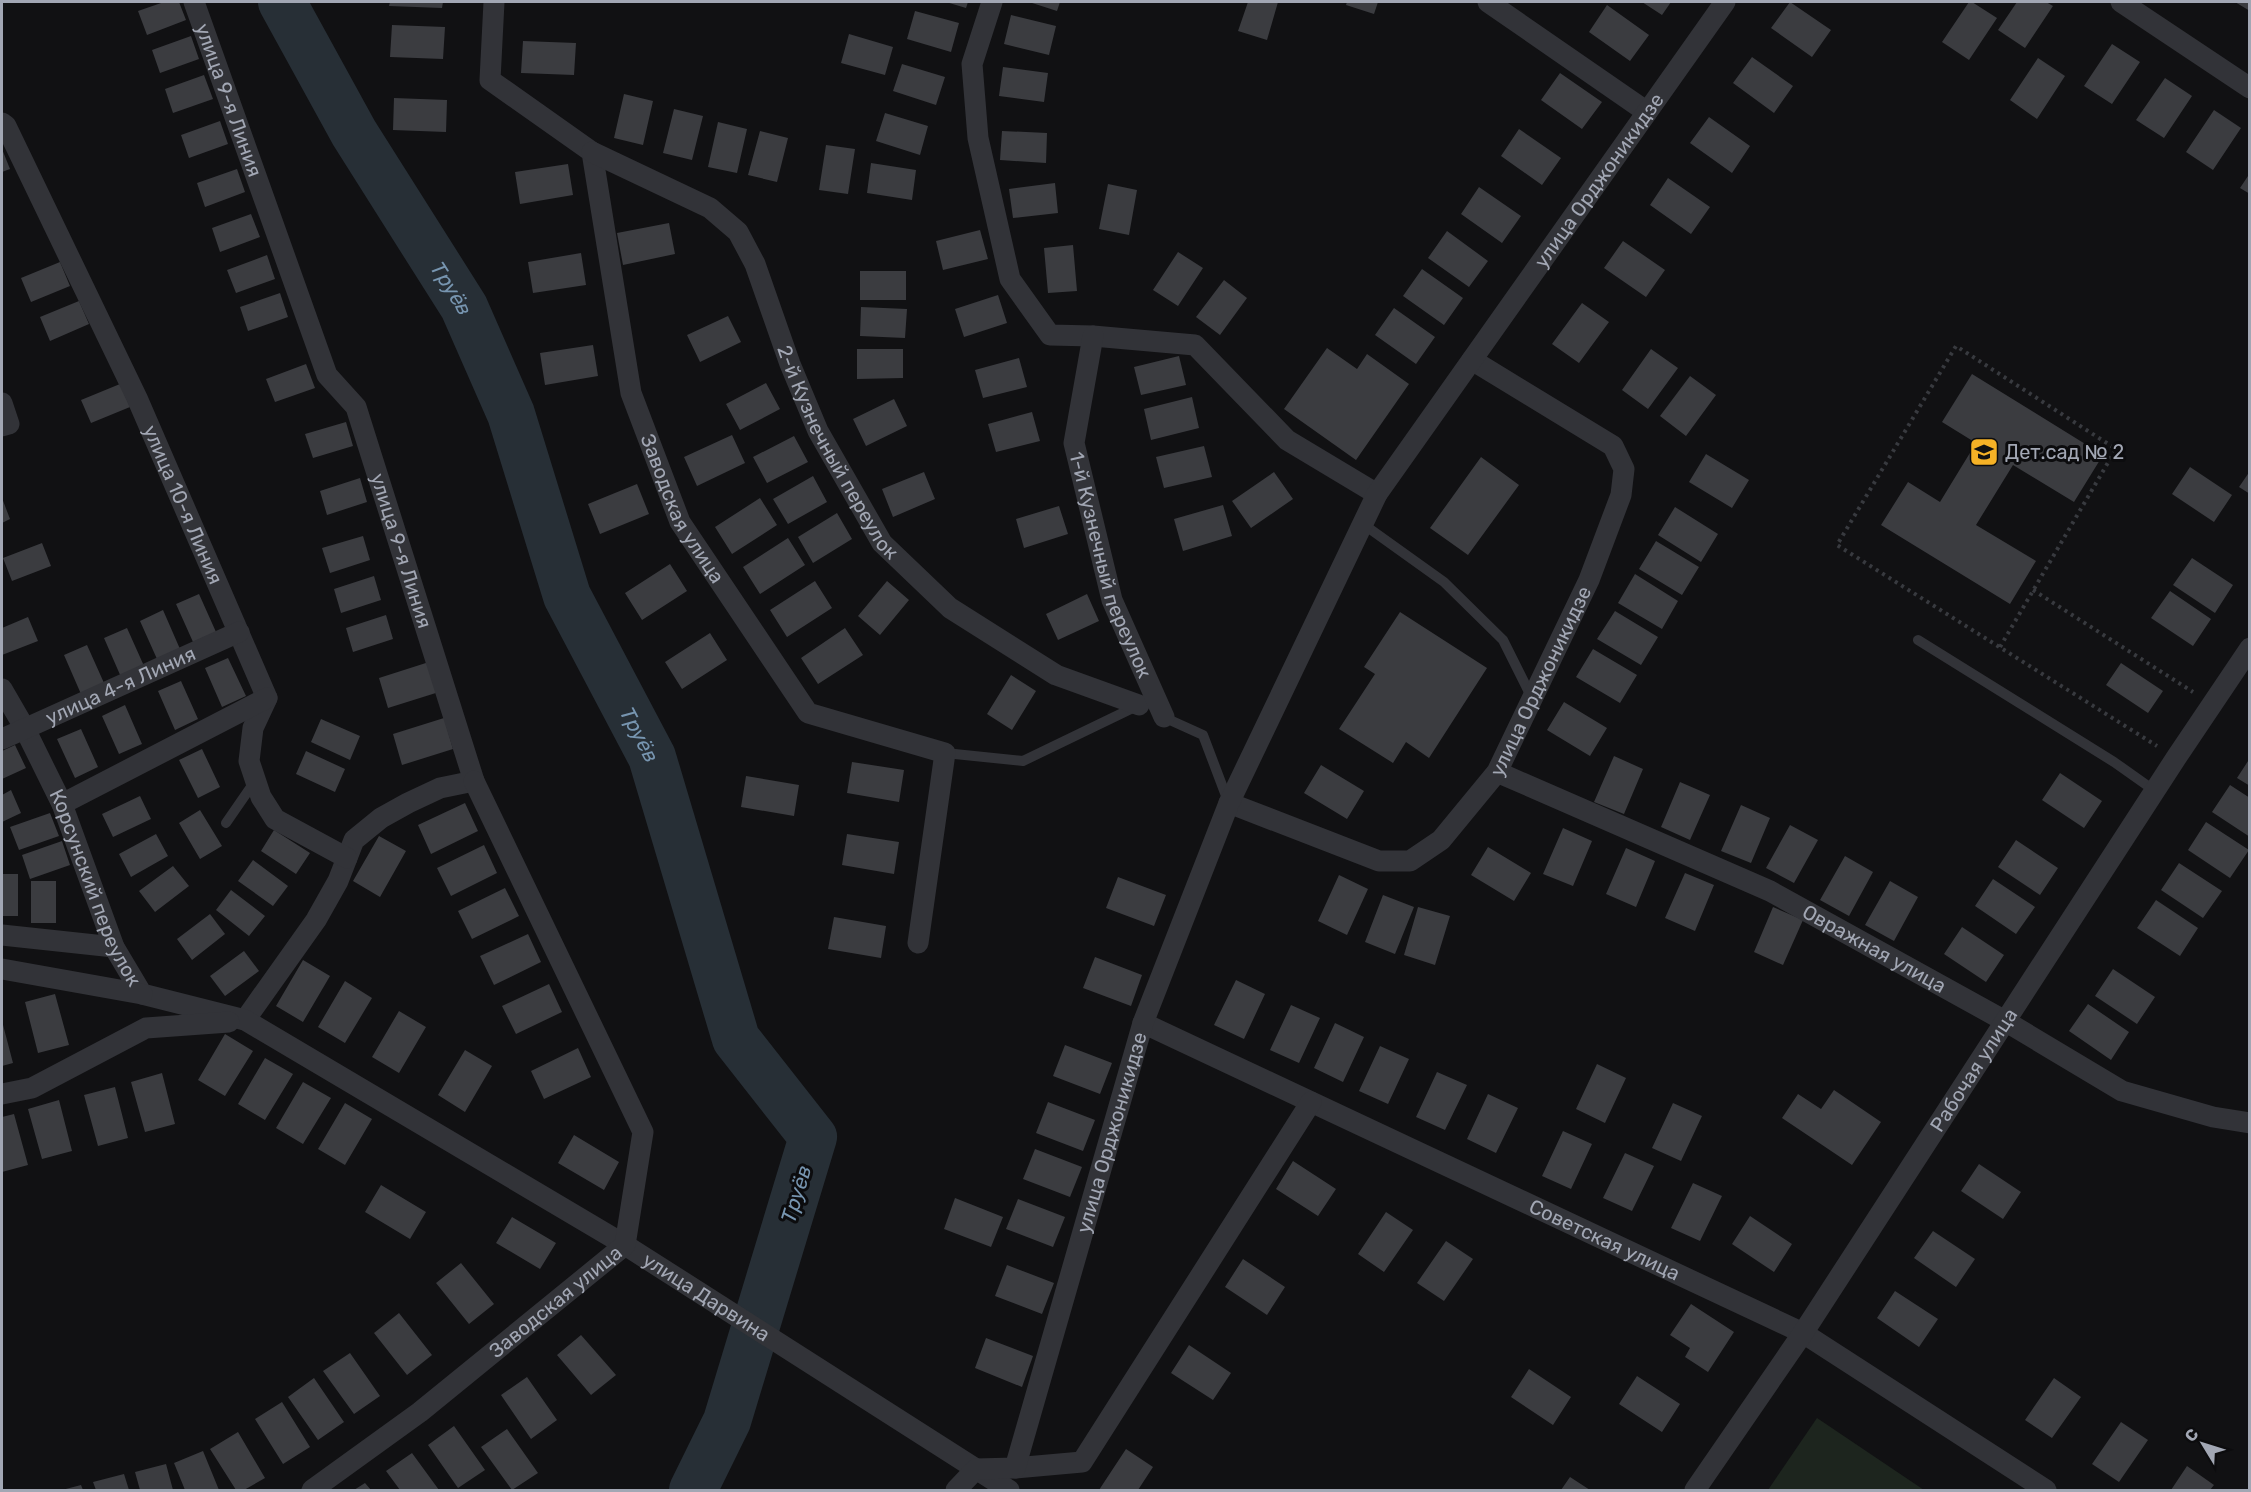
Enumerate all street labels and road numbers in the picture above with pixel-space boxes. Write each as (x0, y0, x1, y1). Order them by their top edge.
street label: улица 9-я Линия (191, 20, 267, 180)
street label: улица Орджоникидзе (1529, 89, 1669, 272)
street label: 2-й Кузнечный переулок (772, 342, 904, 564)
street label: улица 10-я Линия (138, 421, 228, 588)
street label: Заводская улица (636, 431, 730, 588)
street label: 1-й Кузнечный переулок (1065, 449, 1157, 682)
street label: улица 9-я Линия (366, 470, 437, 631)
street label: улица Орджоникидзе (1485, 582, 1596, 780)
street label: улица 4-я Линия (42, 641, 199, 730)
street label: Корсунский переулок (45, 785, 147, 991)
street label: Овражная улица (1798, 899, 1950, 998)
street label: Рабочая улица (1925, 1004, 2022, 1136)
street label: улица Орджоникидзе (1071, 1029, 1152, 1236)
street label: Советская улица (1525, 1194, 1684, 1285)
street label: Заводская улица (484, 1240, 627, 1363)
street label: улица Дарвина (638, 1247, 774, 1346)

